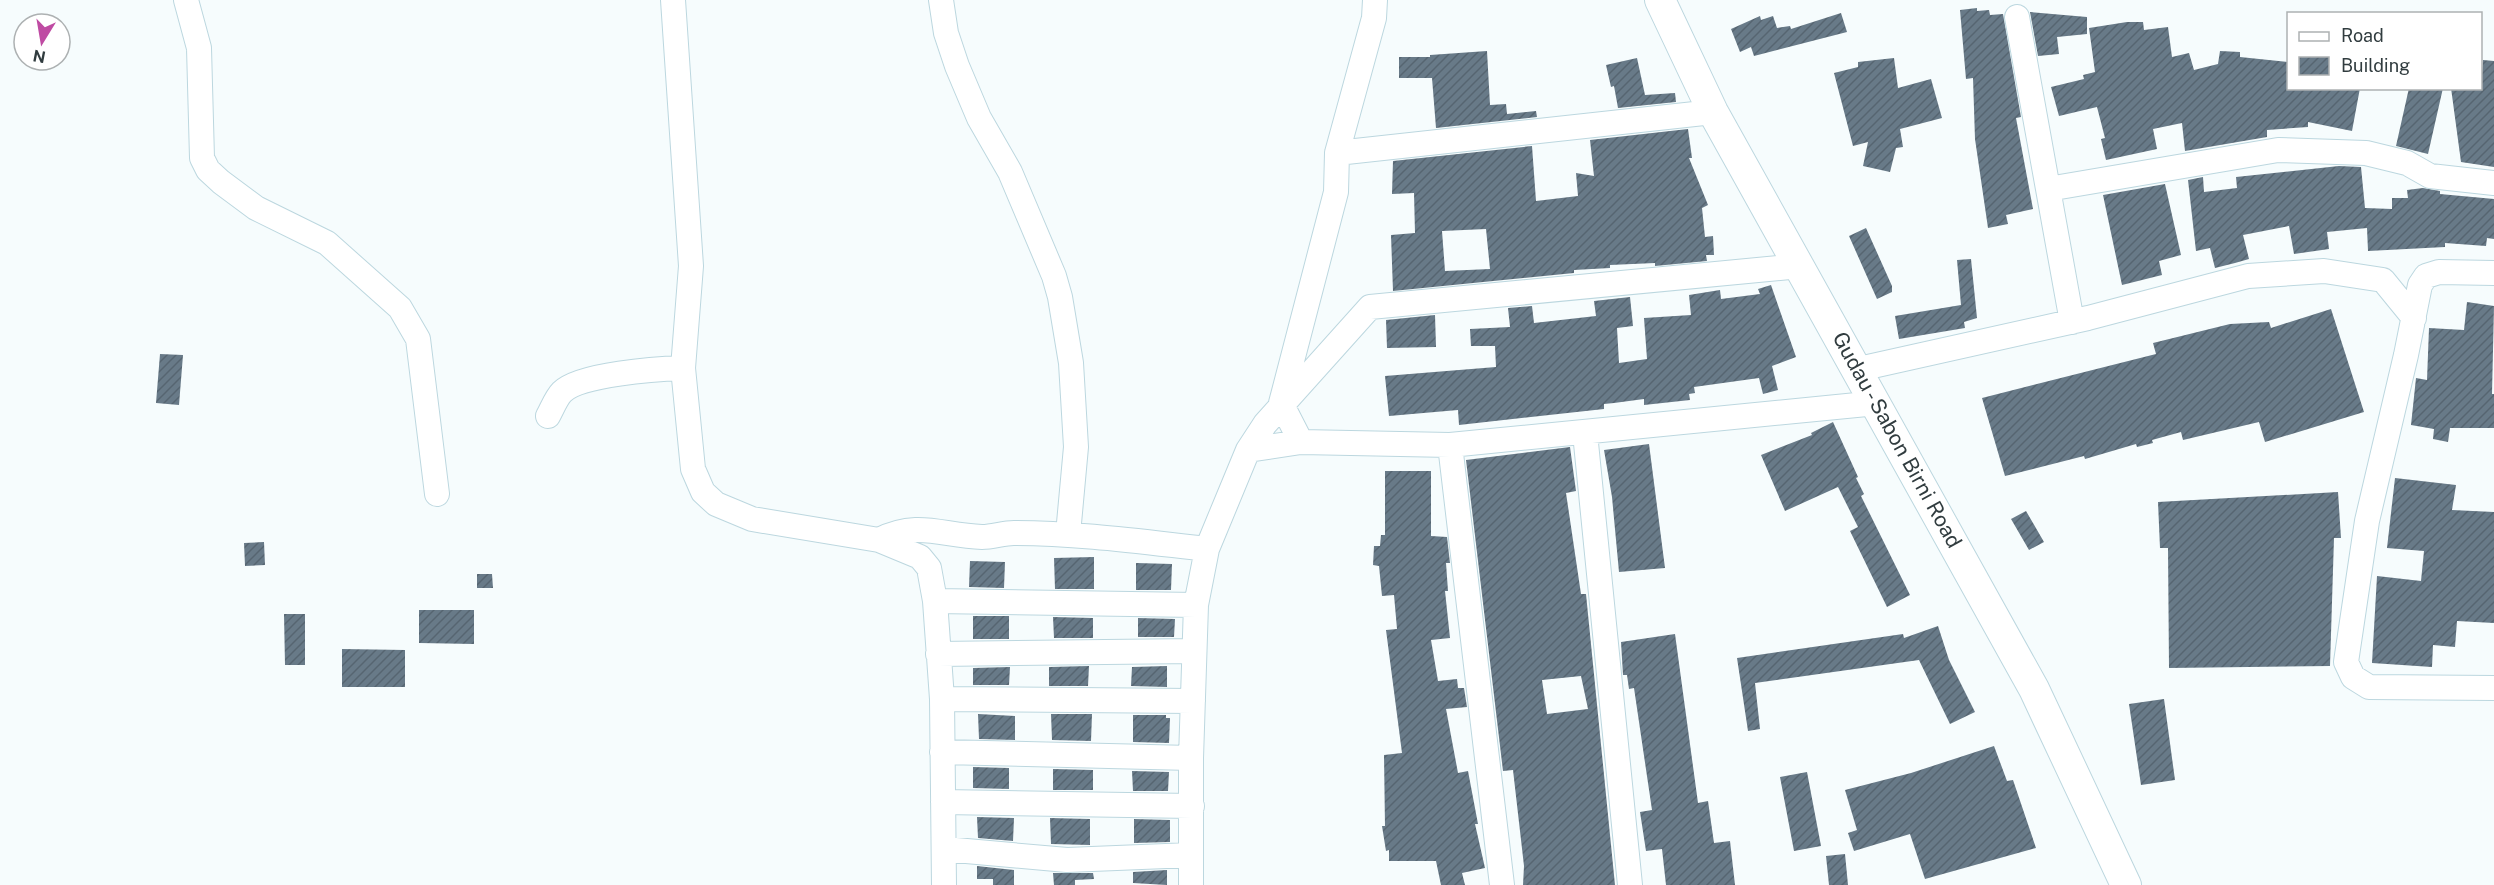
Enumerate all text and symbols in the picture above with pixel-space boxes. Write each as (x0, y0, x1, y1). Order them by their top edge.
north arrow (12, 12, 72, 72)
legend (2287, 12, 2482, 90)
text: Road (2341, 25, 2384, 46)
text: N (31, 46, 47, 67)
text: Building (2341, 55, 2410, 76)
street label: Gudau - Sabon Birni Road (1828, 327, 1967, 552)

